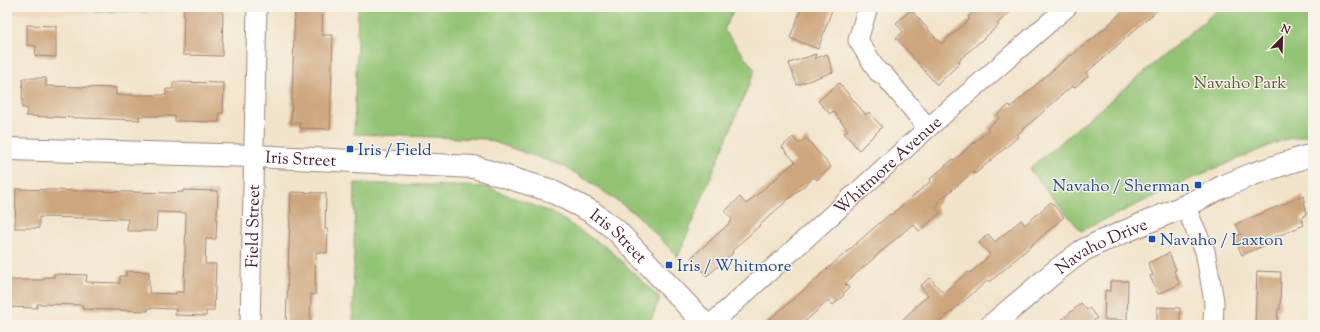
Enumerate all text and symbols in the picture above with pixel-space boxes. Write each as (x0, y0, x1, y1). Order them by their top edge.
north arrow (1262, 18, 1302, 58)
text: N (1277, 20, 1293, 39)
park label: Navaho Park (1193, 72, 1287, 96)
street label: Whitmore Avenue (830, 111, 948, 221)
place label: Iris / Field (358, 139, 432, 163)
marker: Iris / Field (345, 144, 355, 154)
street label: Iris Street (265, 147, 337, 174)
place label: Navaho / Sherman (1053, 175, 1190, 199)
marker: Navaho / Sherman (1193, 180, 1203, 190)
street label: Field Street (241, 184, 267, 268)
street label: Iris Street (584, 204, 652, 270)
street label: Navaho Drive (1051, 213, 1152, 281)
place label: Navaho / Laxton (1160, 229, 1284, 253)
marker: Navaho / Laxton (1147, 234, 1157, 244)
place label: Iris / Whitmore (677, 255, 792, 279)
marker: Iris / Whitmore (664, 260, 674, 270)

